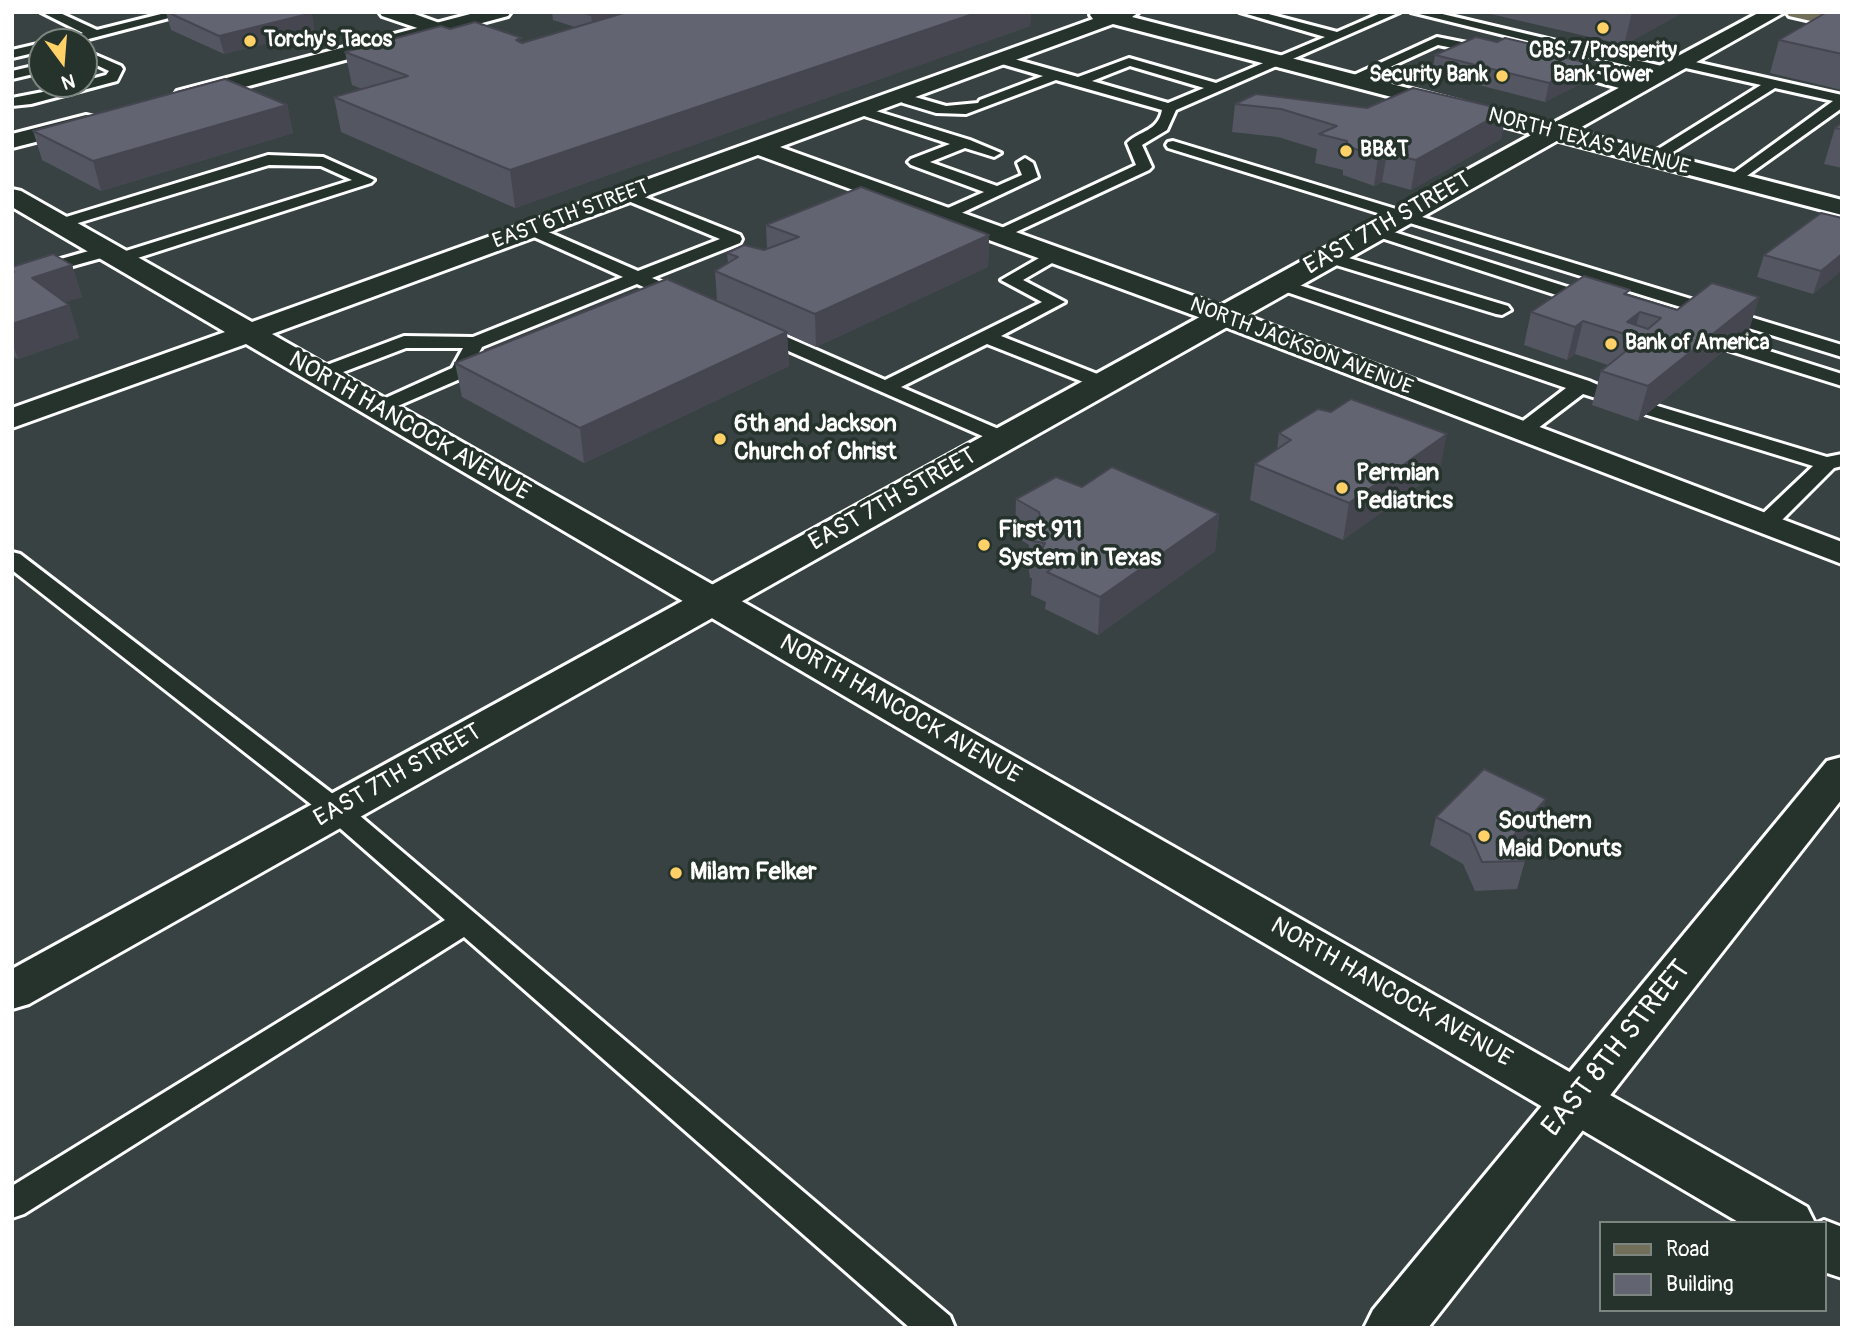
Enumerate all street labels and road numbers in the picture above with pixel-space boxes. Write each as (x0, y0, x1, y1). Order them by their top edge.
street label: NORTH TEXAS AVENUE (1485, 103, 1693, 181)
street label: EAST 7TH STREET (1299, 166, 1477, 282)
street label: EAST 6TH STREET (490, 175, 652, 255)
street label: NORTH JACKSON AVENUE (1186, 293, 1416, 401)
street label: NORTH HANCOCK AVENUE (283, 346, 535, 508)
street label: EAST 7TH STREET (804, 442, 982, 558)
street label: NORTH HANCOCK AVENUE (774, 629, 1026, 791)
street label: EAST 7TH STREET (309, 718, 487, 834)
street label: NORTH HANCOCK AVENUE (1265, 912, 1517, 1074)
street label: EAST 8TH STREET (1536, 954, 1698, 1144)

